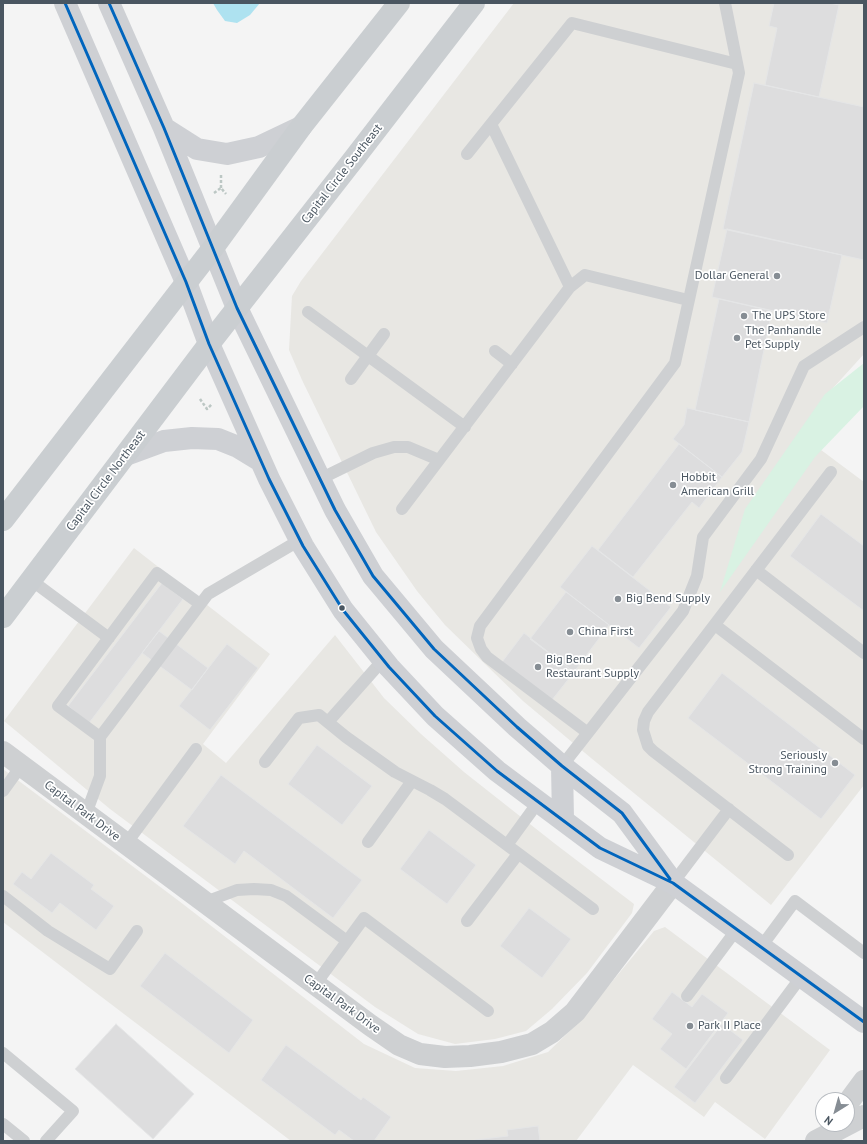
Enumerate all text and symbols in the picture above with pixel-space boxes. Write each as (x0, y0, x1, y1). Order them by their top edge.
street label: Capital Circle Southeast (299, 121, 385, 227)
place label: Dollar General (695, 269, 769, 283)
marker: Dollar General (772, 271, 782, 281)
place label: The UPS Store (752, 309, 826, 323)
marker: The UPS Store (739, 311, 749, 321)
place label: The Panhandle Pet Supply (745, 324, 821, 352)
marker: The Panhandle Pet Supply (732, 333, 742, 343)
street label: Capital Circle Northeast (63, 428, 149, 534)
place label: Hobbit American Grill (681, 471, 754, 499)
marker: Hobbit American Grill (668, 480, 678, 490)
place label: Big Bend Supply (626, 592, 710, 606)
marker: Big Bend Supply (613, 594, 623, 604)
unlabelled marker (337, 603, 347, 613)
place label: China First (578, 625, 633, 639)
marker: China First (565, 627, 575, 637)
place label: Big Bend Restaurant Supply (546, 653, 639, 681)
marker: Big Bend Restaurant Supply (533, 662, 543, 672)
place label: Seriously Strong Training (748, 749, 827, 777)
marker: Seriously Strong Training (830, 758, 840, 768)
street label: Capital Park Drive (41, 778, 123, 844)
street label: Capital Park Drive (301, 971, 383, 1037)
place label: Park II Place (698, 1019, 761, 1033)
marker: Park II Place (685, 1021, 695, 1031)
north arrow (815, 1092, 855, 1132)
text: N (821, 1113, 835, 1129)

